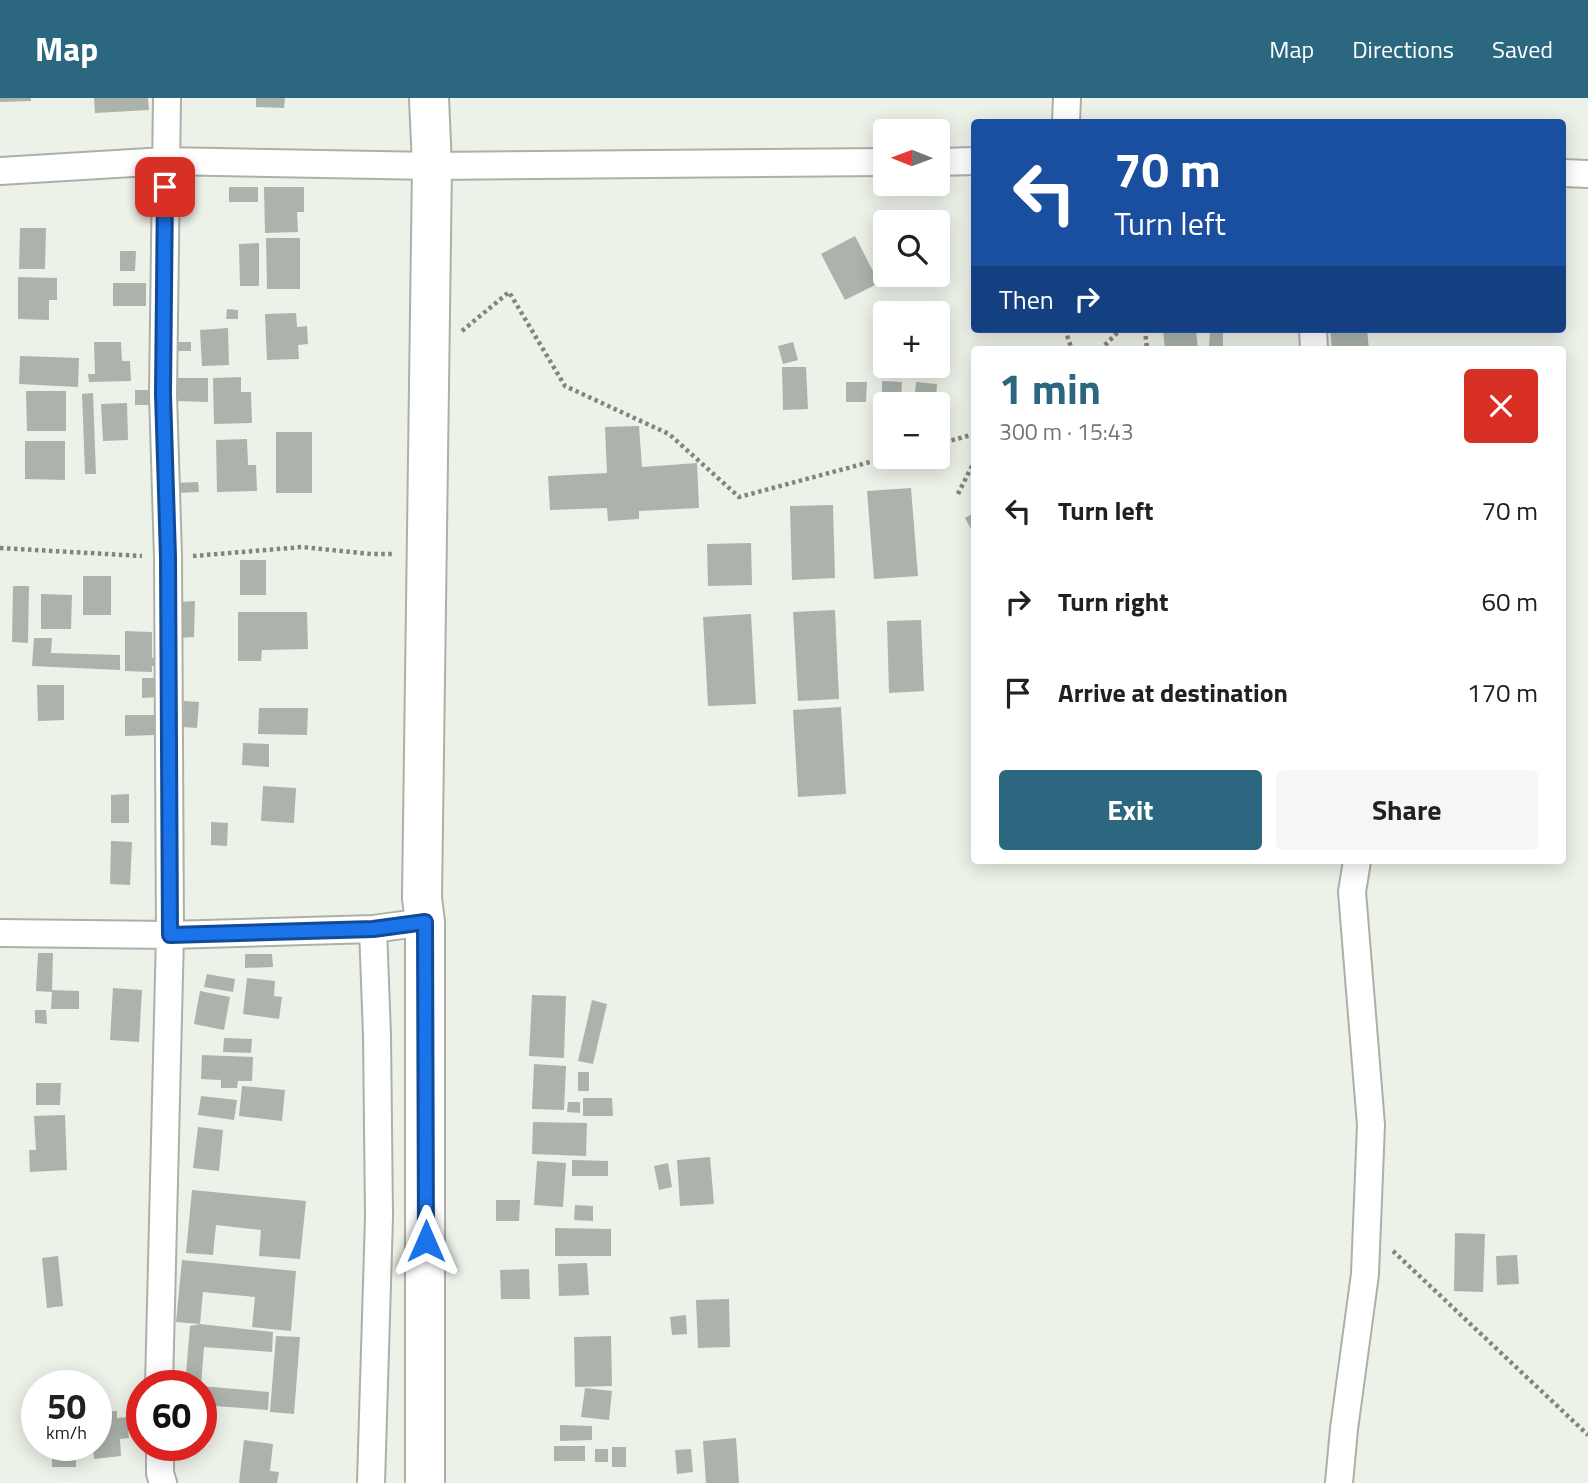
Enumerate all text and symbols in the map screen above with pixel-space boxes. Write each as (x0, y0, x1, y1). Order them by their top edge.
text: Map (35, 24, 98, 74)
text: Map (1269, 31, 1314, 67)
text: Directions (1352, 31, 1454, 67)
text: Saved (1492, 31, 1553, 67)
north arrow (873, 119, 950, 196)
map controls (873, 119, 950, 469)
text: 70 m (1114, 131, 1221, 206)
icon: left (999, 147, 1090, 238)
pin (135, 157, 195, 217)
icon: arrive (146, 168, 184, 206)
text: Turn left (1114, 199, 1226, 247)
button: search (873, 210, 950, 287)
text: Then (999, 280, 1054, 319)
icon: right (1068, 280, 1106, 318)
button: + (873, 301, 950, 378)
text: 1 min (999, 356, 1101, 420)
button: close (1464, 369, 1538, 443)
button: − (873, 392, 950, 469)
text: 300 m · 15:43 (999, 414, 1134, 449)
text: Turn left (1058, 491, 1153, 530)
text: 70 m (1481, 491, 1538, 530)
icon: left (999, 492, 1037, 530)
text: Turn right (1058, 582, 1169, 621)
text: 60 m (1481, 582, 1538, 621)
icon: right (999, 583, 1037, 621)
text: Arrive at destination (1058, 673, 1288, 712)
text: 170 m (1467, 673, 1538, 712)
icon: arrive (999, 674, 1037, 712)
button: Exit (999, 770, 1262, 850)
button: Share (1276, 770, 1538, 850)
position arrow (389, 1204, 463, 1278)
speed limit sign: 60 (126, 1370, 217, 1461)
text: 50 (47, 1379, 86, 1433)
text: km/h (46, 1419, 87, 1446)

